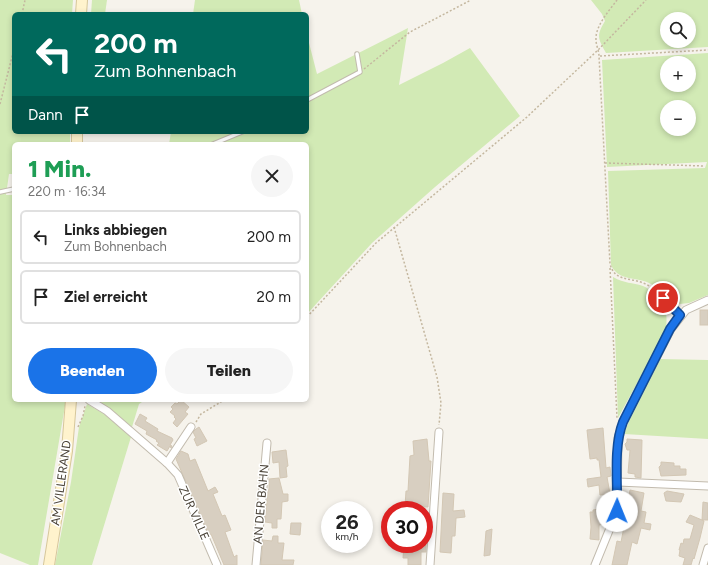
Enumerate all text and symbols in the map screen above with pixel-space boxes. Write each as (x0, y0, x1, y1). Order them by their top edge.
map controls (660, 12, 696, 136)
button: search (660, 12, 696, 48)
text: 200 m (94, 26, 178, 60)
icon: left (28, 28, 80, 80)
button: + (660, 56, 696, 92)
text: Zum Bohnenbach (94, 60, 236, 82)
button: − (660, 100, 696, 136)
icon: arrive (71, 104, 93, 126)
text: Dann (28, 106, 63, 124)
text: 1 Min. (28, 154, 91, 183)
button: close (251, 155, 293, 197)
text: 220 m · 16:34 (28, 184, 106, 199)
text: Links abbiegen (64, 221, 167, 239)
icon: left (30, 226, 52, 248)
text: 200 m (247, 228, 291, 246)
text: Zum Bohnenbach (64, 239, 167, 254)
pin (646, 281, 680, 315)
icon: arrive (30, 286, 52, 308)
icon: arrive (652, 287, 674, 309)
text: Ziel erreicht (64, 288, 148, 306)
text: 20 m (257, 288, 291, 306)
button: Beenden (28, 348, 157, 394)
button: Teilen (165, 348, 293, 394)
street label: AM VILLERAND (48, 440, 74, 526)
street label: AN DER BAHN (251, 464, 271, 544)
street label: ZUR VILLE (176, 484, 212, 542)
position arrow (596, 490, 638, 532)
speed limit sign: 30 (381, 501, 433, 553)
text: 26 (335, 510, 359, 534)
text: km/h (336, 530, 358, 543)

